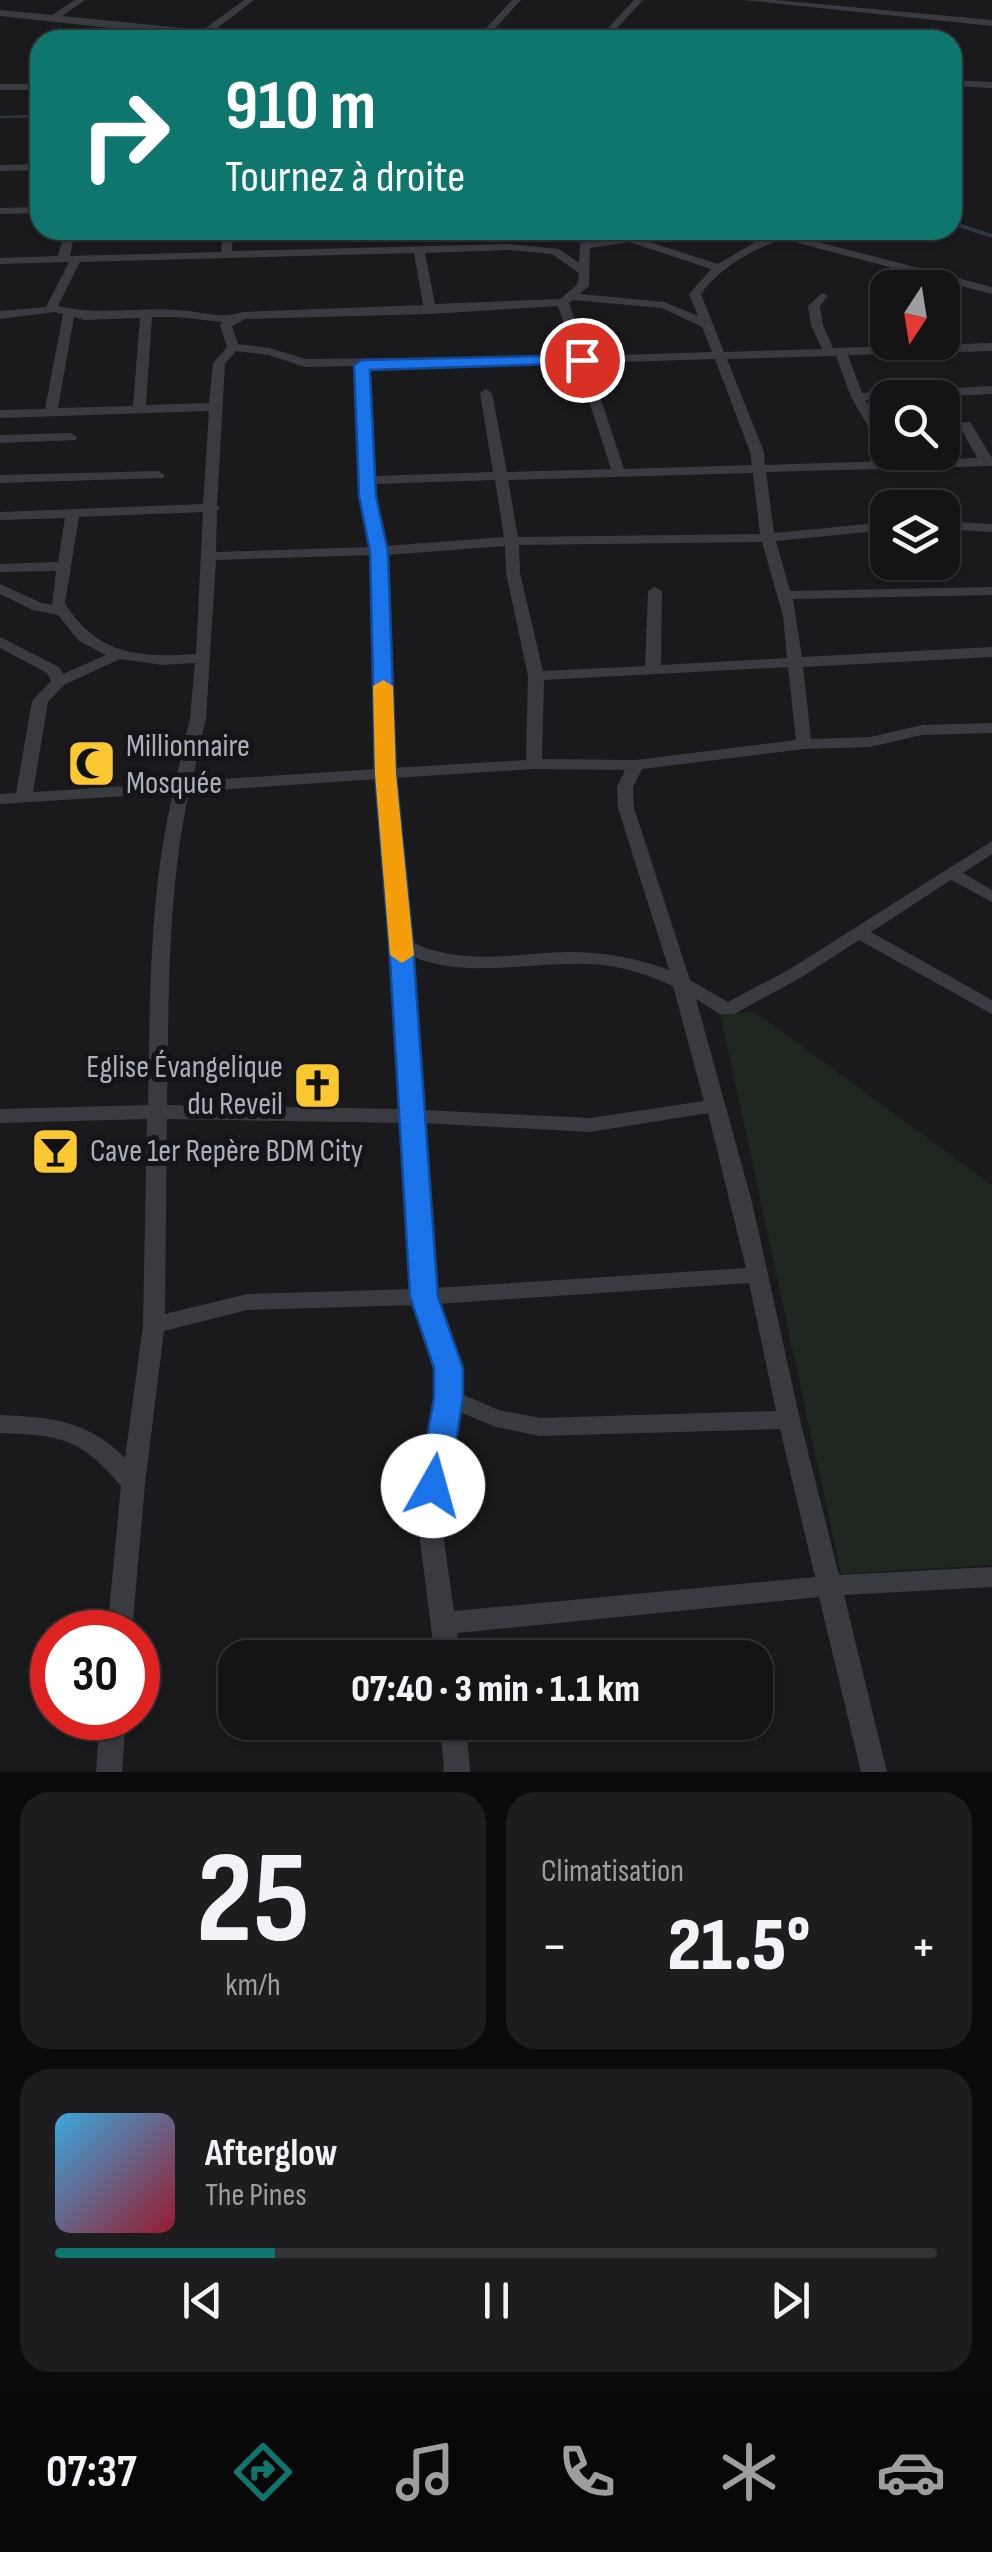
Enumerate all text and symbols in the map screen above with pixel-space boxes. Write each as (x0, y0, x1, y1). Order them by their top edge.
text: 910 m (225, 65, 376, 149)
icon: right (60, 70, 190, 200)
text: Tournez à droite (225, 150, 465, 205)
north arrow (870, 270, 960, 360)
map controls (870, 270, 960, 580)
pin (540, 318, 625, 403)
icon: arrive (555, 333, 610, 388)
button: search (870, 380, 960, 470)
button: layers (870, 490, 960, 580)
place label: Millionnaire Mosquée (126, 727, 250, 803)
mosque icon: Millionnaire Mosquée (65, 738, 117, 790)
place label: Eglise Évangelique du Reveil (86, 1048, 283, 1124)
church icon: Eglise Évangelique du Reveil (292, 1059, 344, 1111)
bar icon: Cave 1er Repère BDM City (29, 1125, 81, 1177)
place label: Cave 1er Repère BDM City (90, 1132, 363, 1171)
position arrow (381, 1434, 485, 1538)
speed limit sign: 30 (30, 1610, 160, 1740)
text: 07:40 · 3 min · 1.1 km (351, 1667, 640, 1712)
text: 25 (196, 1823, 310, 1979)
text: Climatisation (541, 1852, 684, 1891)
text: 21.5° (668, 1901, 810, 1992)
text: − (541, 1914, 568, 1981)
text: + (910, 1914, 937, 1981)
text: km/h (225, 1966, 281, 2005)
text: Afterglow (205, 2131, 338, 2176)
text: The Pines (205, 2176, 307, 2215)
icon: previous (175, 2273, 230, 2328)
icon: pause (469, 2273, 524, 2328)
icon: next (763, 2273, 818, 2328)
icon: directions (228, 2437, 298, 2507)
icon: music (390, 2437, 460, 2507)
icon: phone (552, 2437, 622, 2507)
icon: climate (714, 2437, 784, 2507)
icon: car (876, 2437, 946, 2507)
text: 07:37 (46, 2445, 137, 2500)

